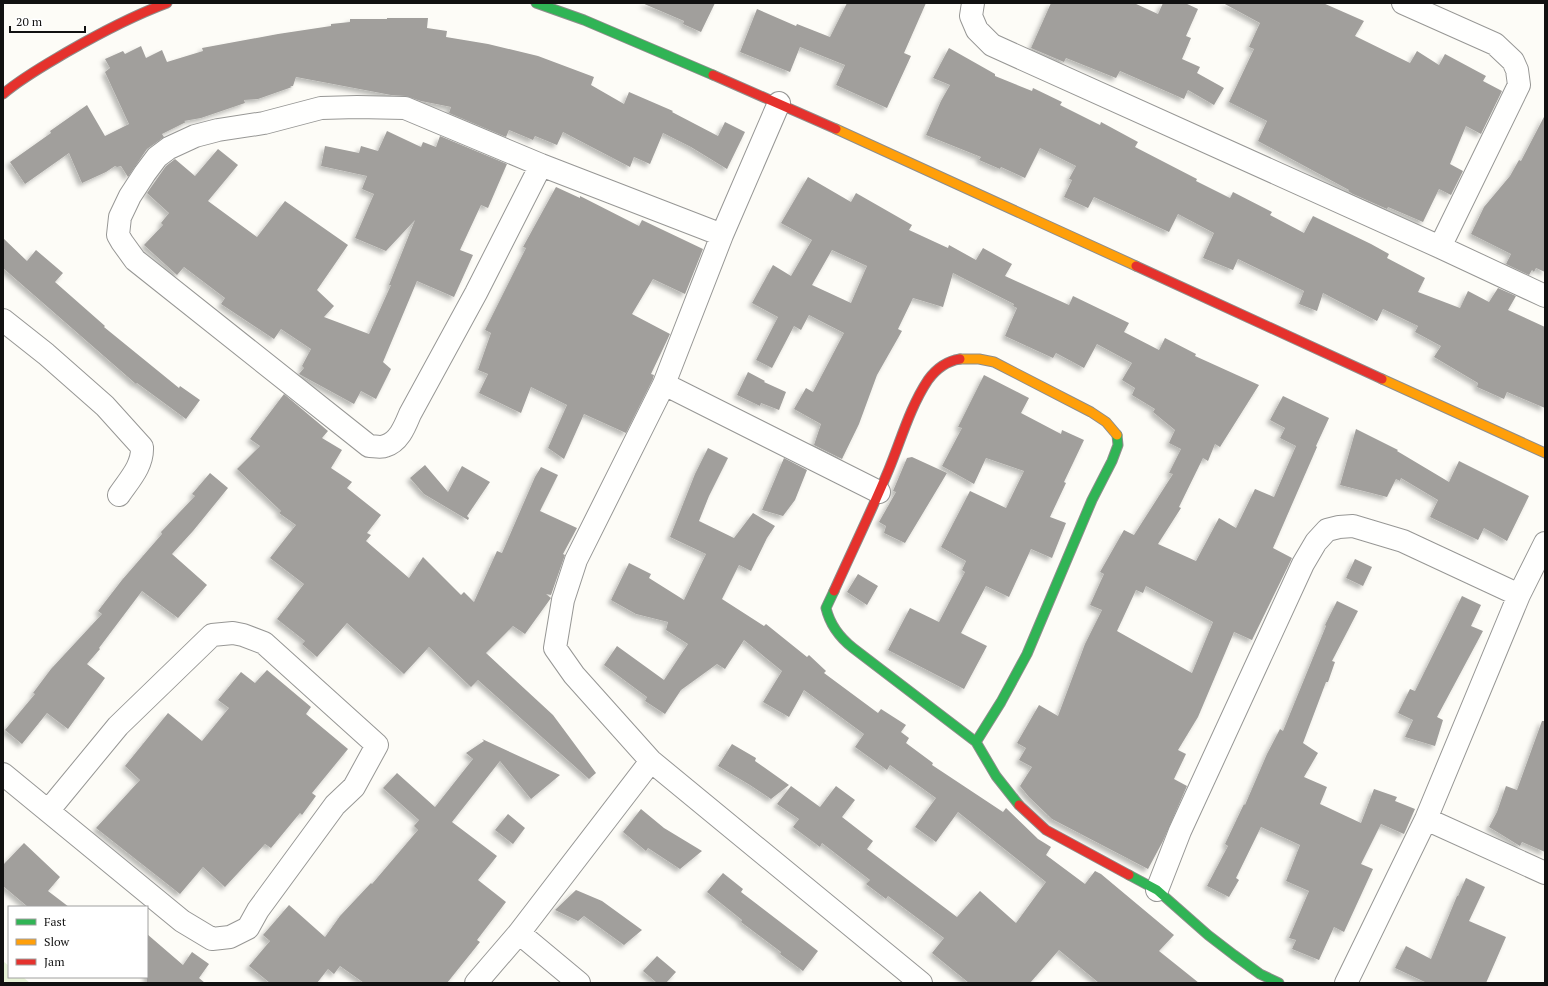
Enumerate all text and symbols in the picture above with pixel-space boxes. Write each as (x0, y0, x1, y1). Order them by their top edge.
scale bar (10, 8, 85, 34)
text: 20 m (16, 14, 43, 29)
legend (8, 906, 148, 978)
text: Fast (44, 914, 67, 929)
text: Slow (44, 934, 70, 949)
text: Jam (44, 954, 65, 969)

